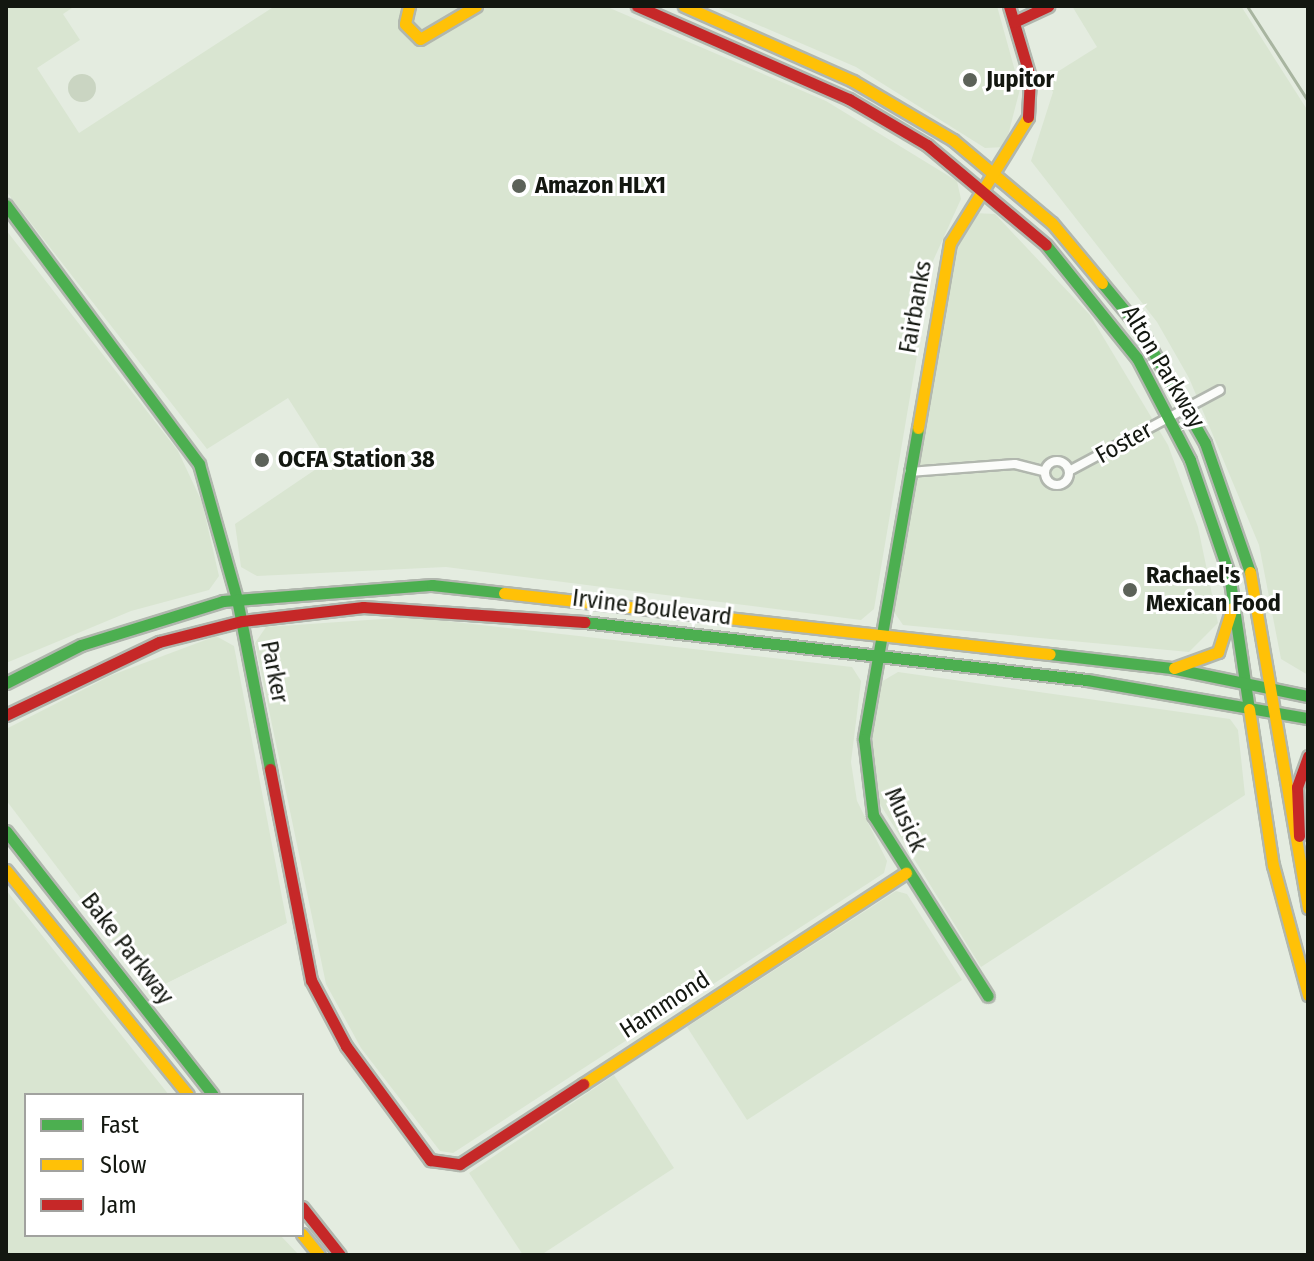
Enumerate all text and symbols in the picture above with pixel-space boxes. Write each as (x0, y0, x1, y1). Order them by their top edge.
place label: Jupitor (986, 66, 1054, 94)
marker: Jupitor (961, 71, 979, 89)
place label: Amazon HLX1 (535, 172, 666, 200)
marker: Amazon HLX1 (510, 177, 528, 195)
street label: Fairbanks (894, 258, 938, 356)
street label: Alton Parkway (1115, 301, 1211, 433)
street label: Foster (1091, 416, 1157, 470)
place label: OCFA Station 38 (278, 446, 435, 474)
marker: OCFA Station 38 (253, 451, 271, 469)
place label: Rachael's Mexican Food (1146, 562, 1281, 618)
marker: Rachael's Mexican Food (1121, 581, 1139, 599)
street label: Irvine Boulevard (571, 584, 733, 632)
street label: Parker (254, 639, 294, 705)
street label: Musick (878, 783, 932, 857)
street label: Bake Parkway (75, 888, 179, 1010)
street label: Hammond (615, 965, 715, 1045)
legend (24, 1093, 304, 1237)
text: Fast (100, 1111, 139, 1139)
text: Slow (100, 1151, 146, 1179)
text: Jam (100, 1191, 137, 1219)

